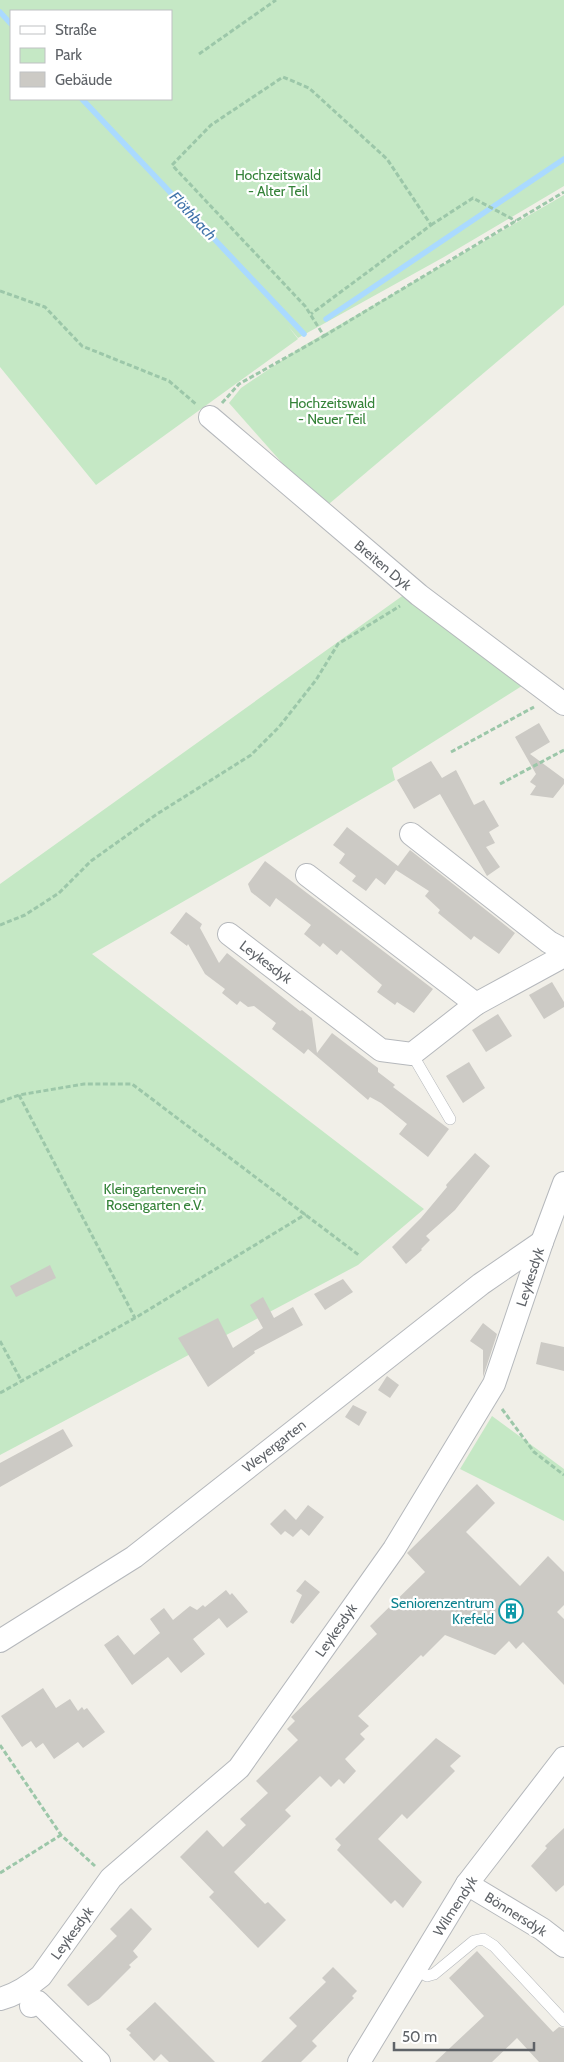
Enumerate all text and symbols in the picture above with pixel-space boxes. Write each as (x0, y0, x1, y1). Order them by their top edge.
legend (10, 10, 172, 100)
text: Straße (55, 21, 97, 39)
text: Park (55, 46, 82, 64)
text: Gebäude (55, 71, 112, 89)
park label: Hochzeitswald - Alter Teil (235, 166, 321, 200)
water label: Flöthbach (166, 188, 220, 244)
park label: Hochzeitswald - Neuer Teil (289, 394, 375, 428)
street label: Breiten Dyk (351, 536, 416, 595)
street label: Leykesdyk (236, 936, 296, 988)
park label: Kleingartenverein Rosengarten e.V. (104, 1180, 207, 1214)
street label: Leykesdyk (512, 1244, 548, 1309)
street label: Weyergarten (239, 1415, 310, 1476)
place label: Seniorenzentrum Krefeld (391, 1594, 494, 1628)
building icon: Seniorenzentrum Krefeld (498, 1598, 524, 1624)
street label: Leykesdyk (311, 1599, 361, 1660)
street label: Wilmendyk (429, 1872, 481, 1939)
street label: Bönnersdyk (481, 1888, 551, 1941)
street label: Leykesdyk (47, 1902, 98, 1963)
scale bar (394, 2020, 534, 2052)
text: 50 m (402, 2028, 437, 2046)

